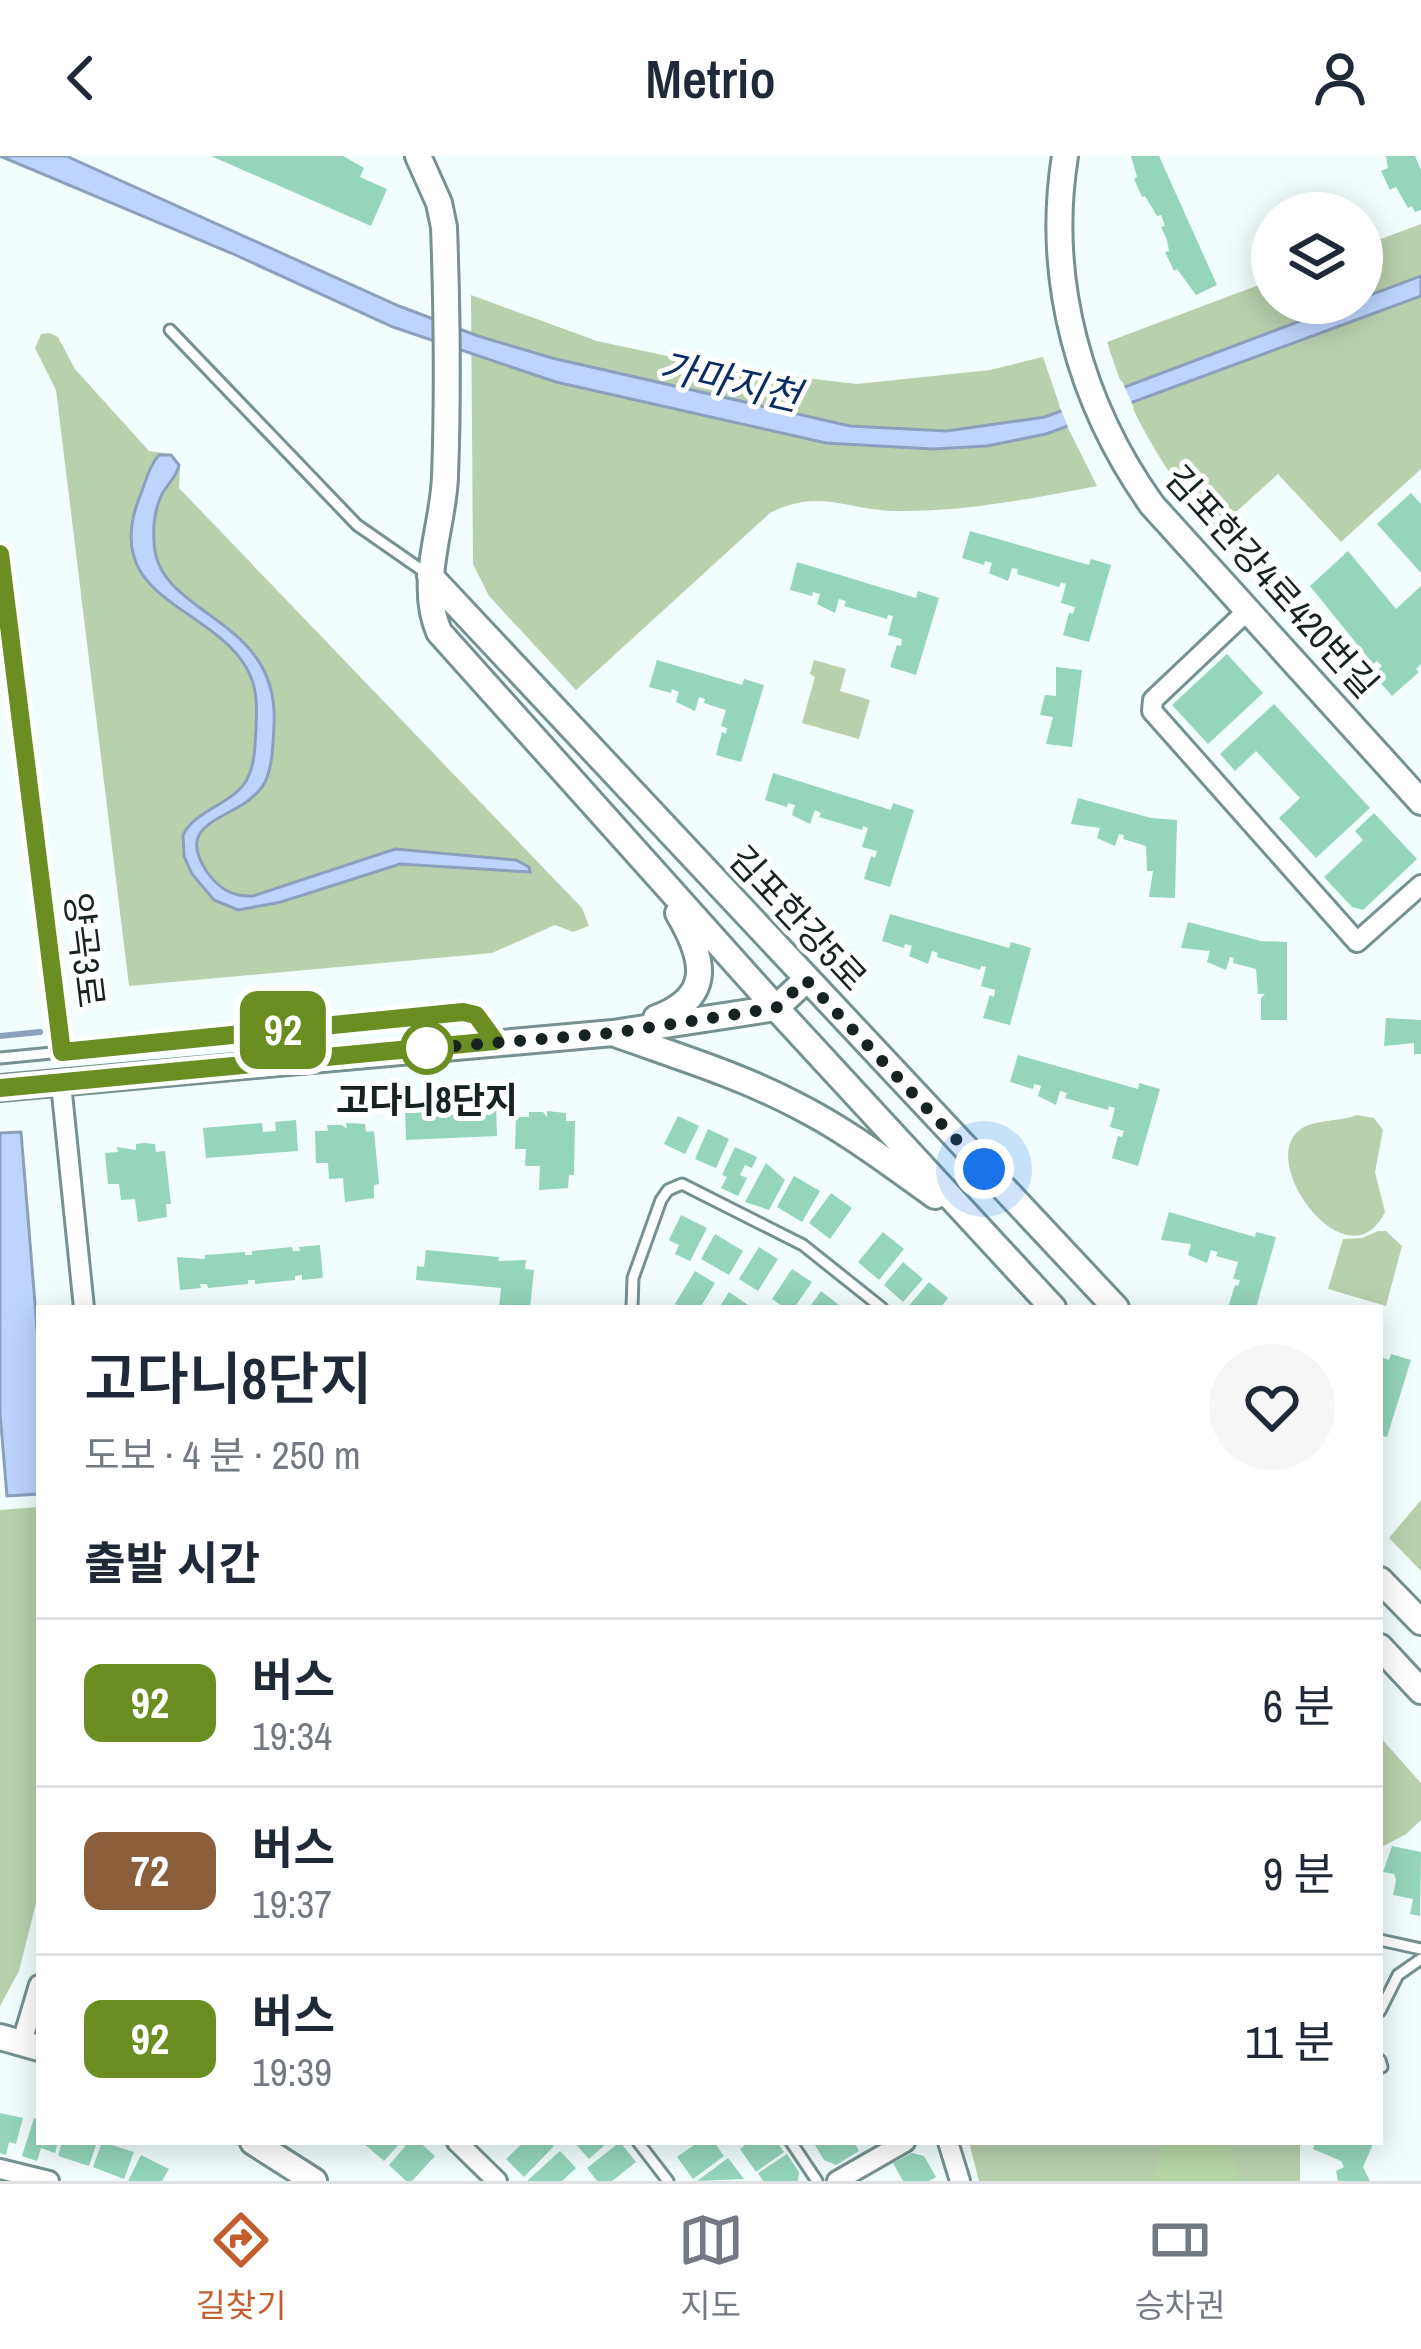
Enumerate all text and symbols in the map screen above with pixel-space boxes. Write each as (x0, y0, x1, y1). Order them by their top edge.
text: Metrio (645, 42, 776, 115)
icon: back (48, 45, 114, 111)
icon: person (1307, 45, 1373, 111)
map controls (1251, 192, 1383, 324)
button: layers (1251, 192, 1383, 324)
water label: 가마지천 (654, 340, 810, 423)
street label: 김포한강4로420번길 (1155, 454, 1389, 708)
street label: 김포한강5로 (718, 835, 878, 1001)
street label: 양곡3로 (54, 890, 116, 1010)
line badge: 92 (229, 991, 337, 1069)
text: 92 (264, 1002, 302, 1058)
marker: 고다니8단지 (402, 1023, 452, 1073)
place label: 고다니8단지 (336, 1076, 518, 1124)
your location (954, 1139, 1014, 1199)
text: 고다니8단지 (84, 1340, 372, 1417)
button: heart (1209, 1344, 1335, 1470)
text: 도보 · 4 분 · 250 m (84, 1429, 361, 1481)
text: 출발 시간 (84, 1532, 260, 1593)
text: 버스 (252, 1649, 335, 1710)
text: 92 (131, 1675, 169, 1731)
text: 6 분 (1263, 1675, 1335, 1736)
text: 19:34 (252, 1710, 332, 1762)
text: 버스 (252, 1817, 335, 1878)
text: 72 (131, 1843, 169, 1899)
text: 9 분 (1263, 1843, 1335, 1904)
text: 19:37 (252, 1878, 332, 1930)
text: 버스 (252, 1985, 335, 2046)
text: 92 (131, 2011, 169, 2067)
text: 11 분 (1245, 2011, 1335, 2072)
text: 19:39 (252, 2046, 332, 2098)
tab: 길찾기 (195, 2207, 287, 2327)
tab: 지도 (678, 2207, 744, 2327)
tab: 승차권 (1134, 2207, 1226, 2327)

